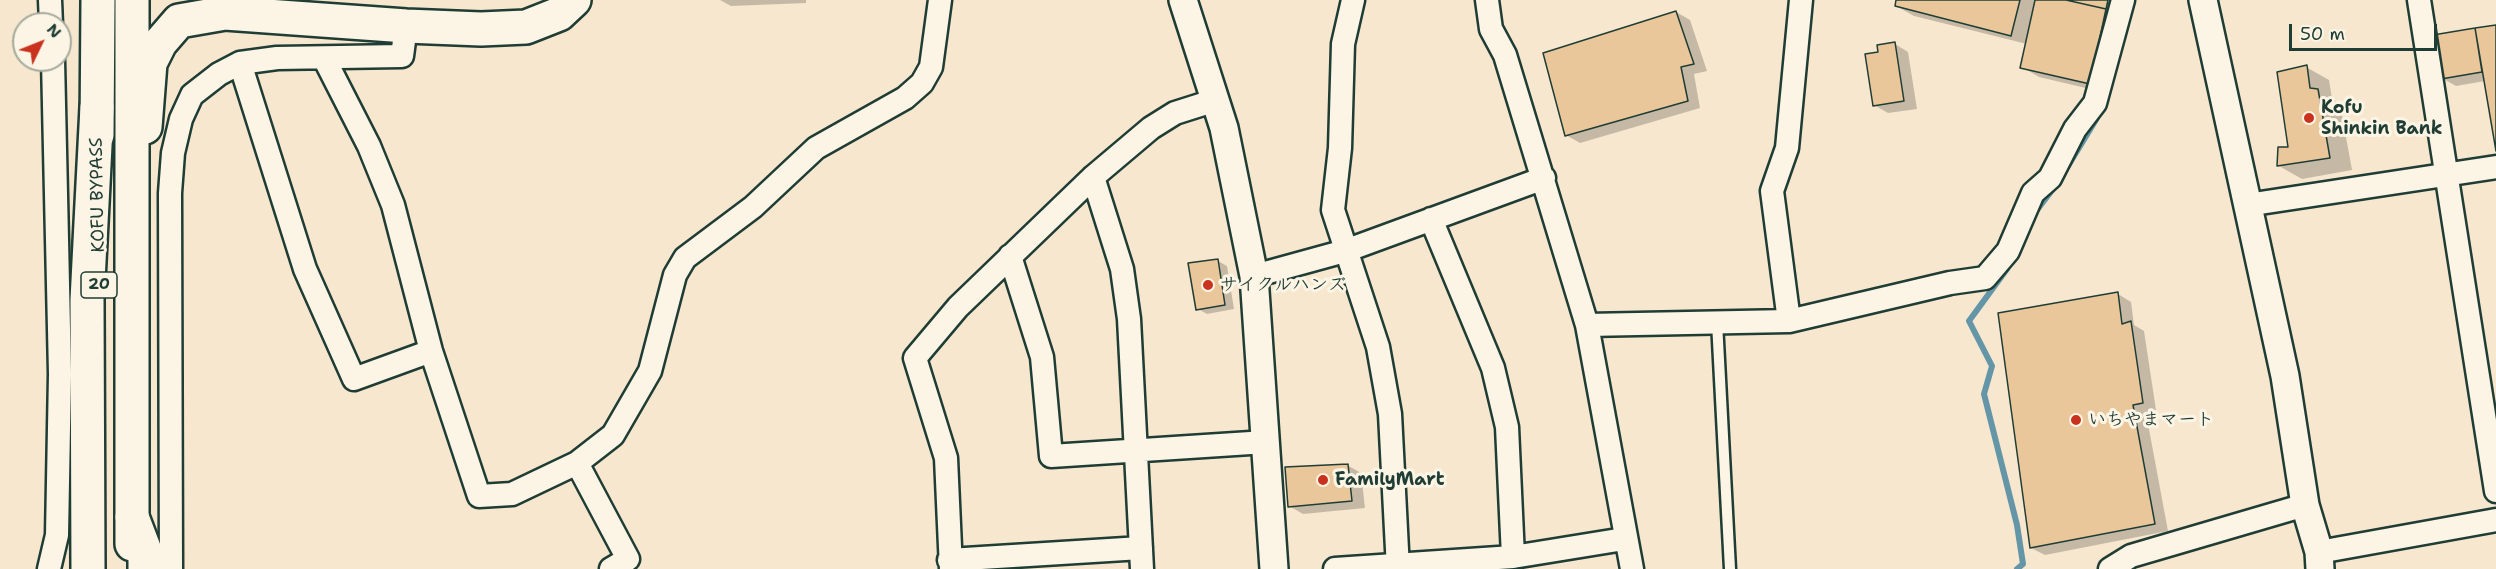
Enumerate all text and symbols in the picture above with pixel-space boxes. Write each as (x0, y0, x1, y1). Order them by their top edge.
north arrow (12, 12, 72, 72)
scale bar (2292, 12, 2440, 50)
text: N (42, 19, 66, 43)
text: 50 m (2300, 22, 2345, 46)
place label: Kofu Shinkin Bank (2321, 97, 2443, 140)
marker: Kofu Shinkin Bank (2302, 111, 2316, 125)
street label: KOFU BYPASS (86, 137, 110, 253)
road number: 20 (81, 272, 117, 298)
place label: サイクルハンズ (1220, 274, 1346, 296)
marker: サイクルハンズ (1201, 278, 1215, 292)
place label: いちやまマート (2088, 409, 2214, 431)
marker: いちやまマート (2069, 413, 2083, 427)
place label: FamilyMart (1335, 469, 1445, 491)
marker: FamilyMart (1316, 473, 1330, 487)

